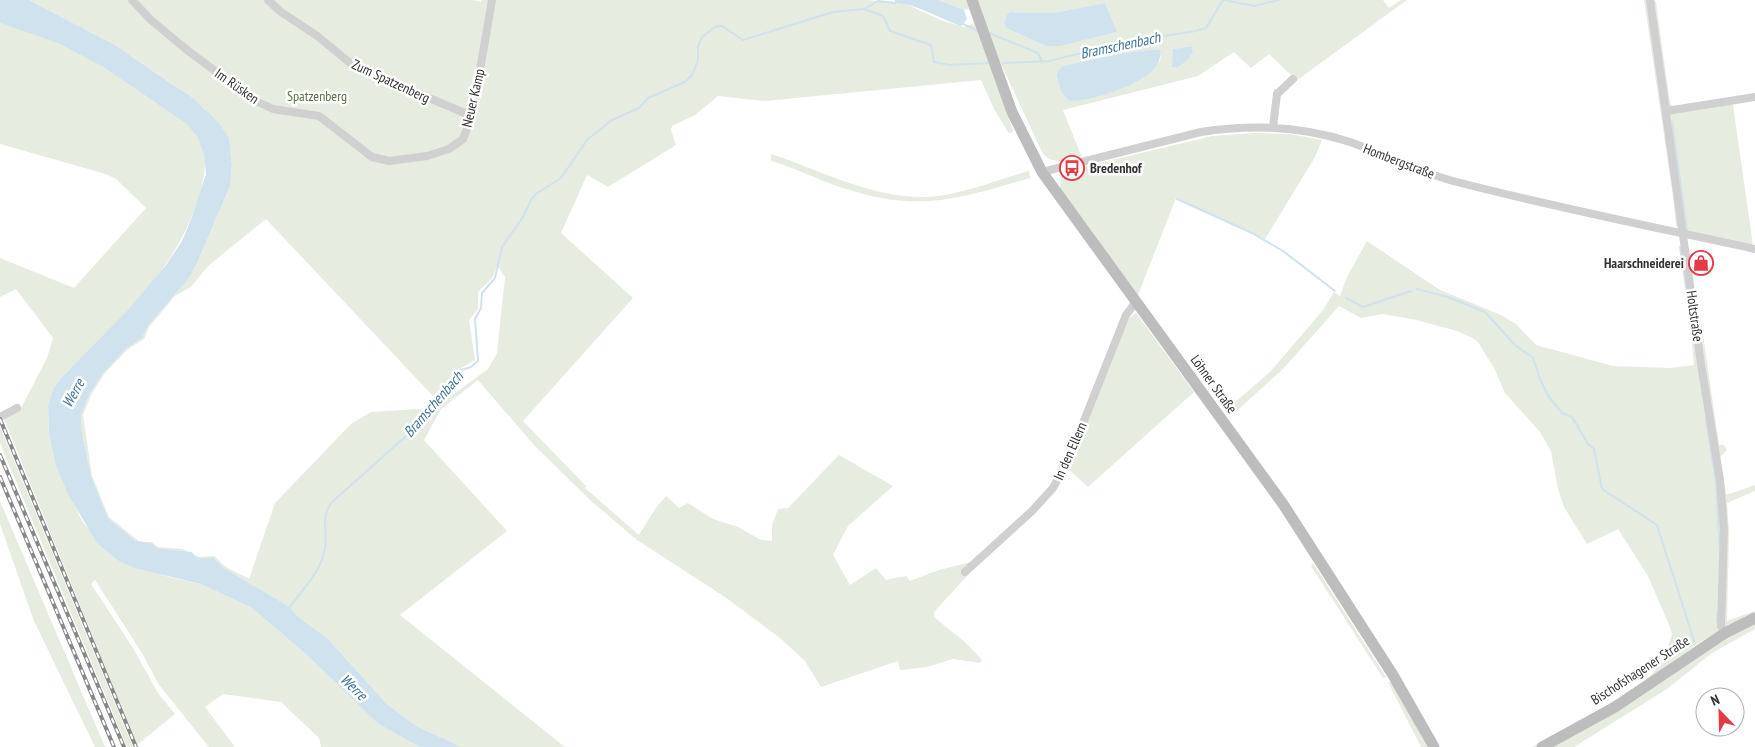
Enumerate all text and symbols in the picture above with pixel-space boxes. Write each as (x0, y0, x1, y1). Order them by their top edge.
water label: Bramschenbach (1078, 27, 1163, 63)
street label: Zum Spatzenberg (349, 55, 433, 107)
street label: Im Rüsken (211, 64, 263, 108)
street label: Neuer Kamp (458, 67, 488, 129)
park label: Spatzenberg (287, 87, 347, 105)
street label: Hombergstraße (1361, 139, 1437, 183)
bus stop icon: Bredenhof (1059, 155, 1085, 181)
place label: Bredenhof (1090, 159, 1143, 177)
shop icon: Haarschneiderei (1688, 250, 1714, 276)
place label: Haarschneiderei (1604, 254, 1684, 272)
street label: Holtstraße (1683, 289, 1708, 343)
street label: Löhner Straße (1187, 351, 1241, 417)
water label: Bramschenbach (399, 366, 468, 441)
water label: Werre (57, 375, 89, 411)
street label: In den Ellern (1049, 419, 1091, 483)
street label: Bischofshagener Straße (1587, 631, 1693, 709)
water label: Werre (337, 670, 372, 705)
north arrow (1695, 687, 1745, 737)
text: N (1708, 690, 1722, 710)

